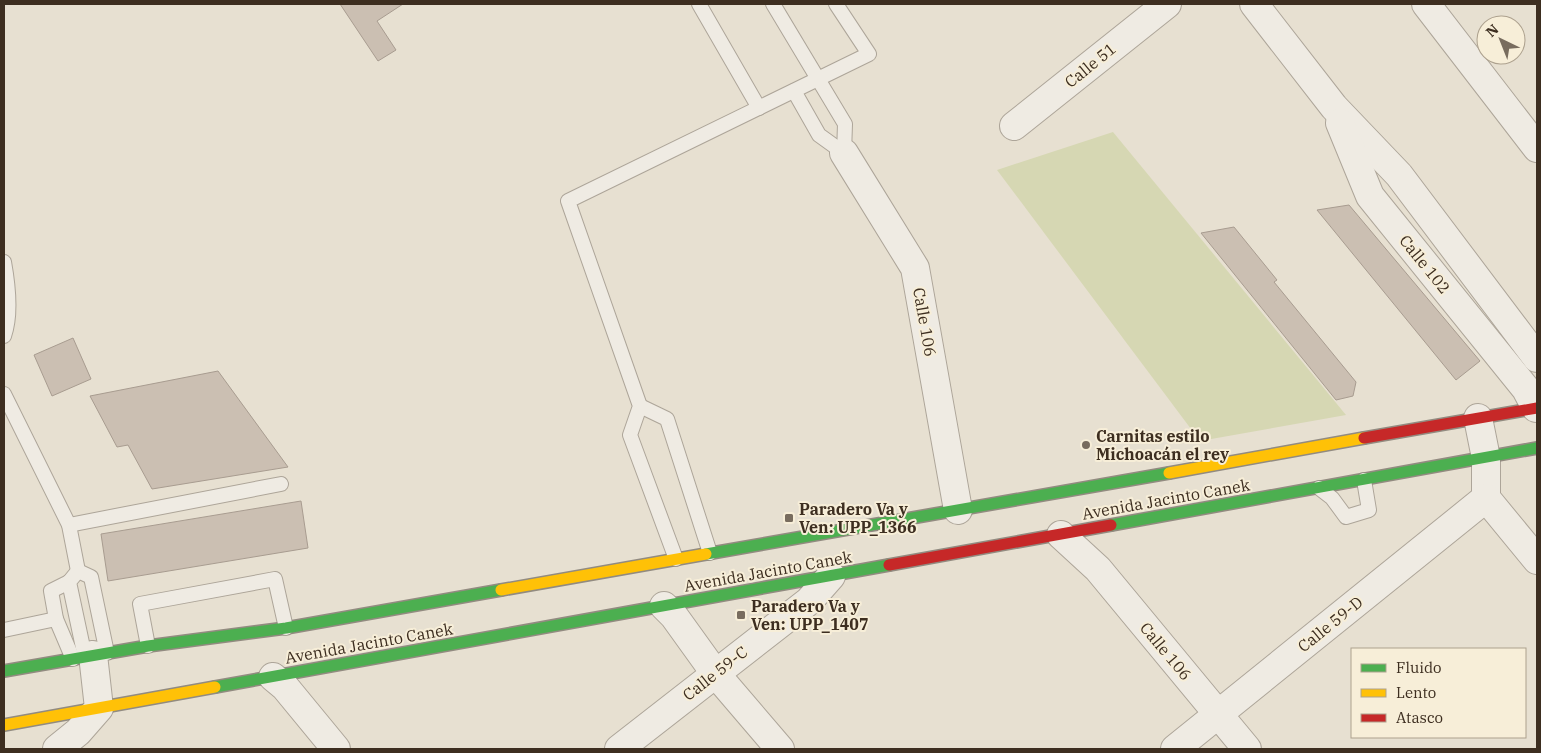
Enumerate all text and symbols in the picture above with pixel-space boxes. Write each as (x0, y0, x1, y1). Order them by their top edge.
north arrow (1476, 15, 1526, 65)
text: N (1482, 20, 1502, 41)
street label: Calle 51 (1060, 38, 1120, 92)
street label: Calle 102 (1395, 231, 1455, 297)
street label: Calle 106 (909, 286, 941, 358)
place label: Carnitas estilo Michoacán el rey (1096, 426, 1230, 464)
marker: Carnitas estilo Michoacán el rey (1080, 439, 1092, 451)
street label: Avenida Jacinto Canek (1081, 474, 1252, 524)
place label: Paradero Va y Ven: UPP_1366 (799, 499, 917, 537)
marker: Paradero Va y Ven: UPP_1366 (783, 512, 795, 524)
street label: Avenida Jacinto Canek (683, 546, 854, 596)
street label: Calle 59-D (1294, 592, 1366, 656)
place label: Paradero Va y Ven: UPP_1407 (751, 596, 869, 634)
marker: Paradero Va y Ven: UPP_1407 (735, 609, 747, 621)
street label: Avenida Jacinto Canek (284, 618, 455, 668)
street label: Calle 106 (1136, 618, 1196, 684)
street label: Calle 59-C (678, 641, 752, 705)
legend (1351, 648, 1526, 738)
text: Fluido (1396, 658, 1441, 677)
text: Lento (1396, 683, 1436, 702)
text: Atasco (1396, 708, 1443, 727)

